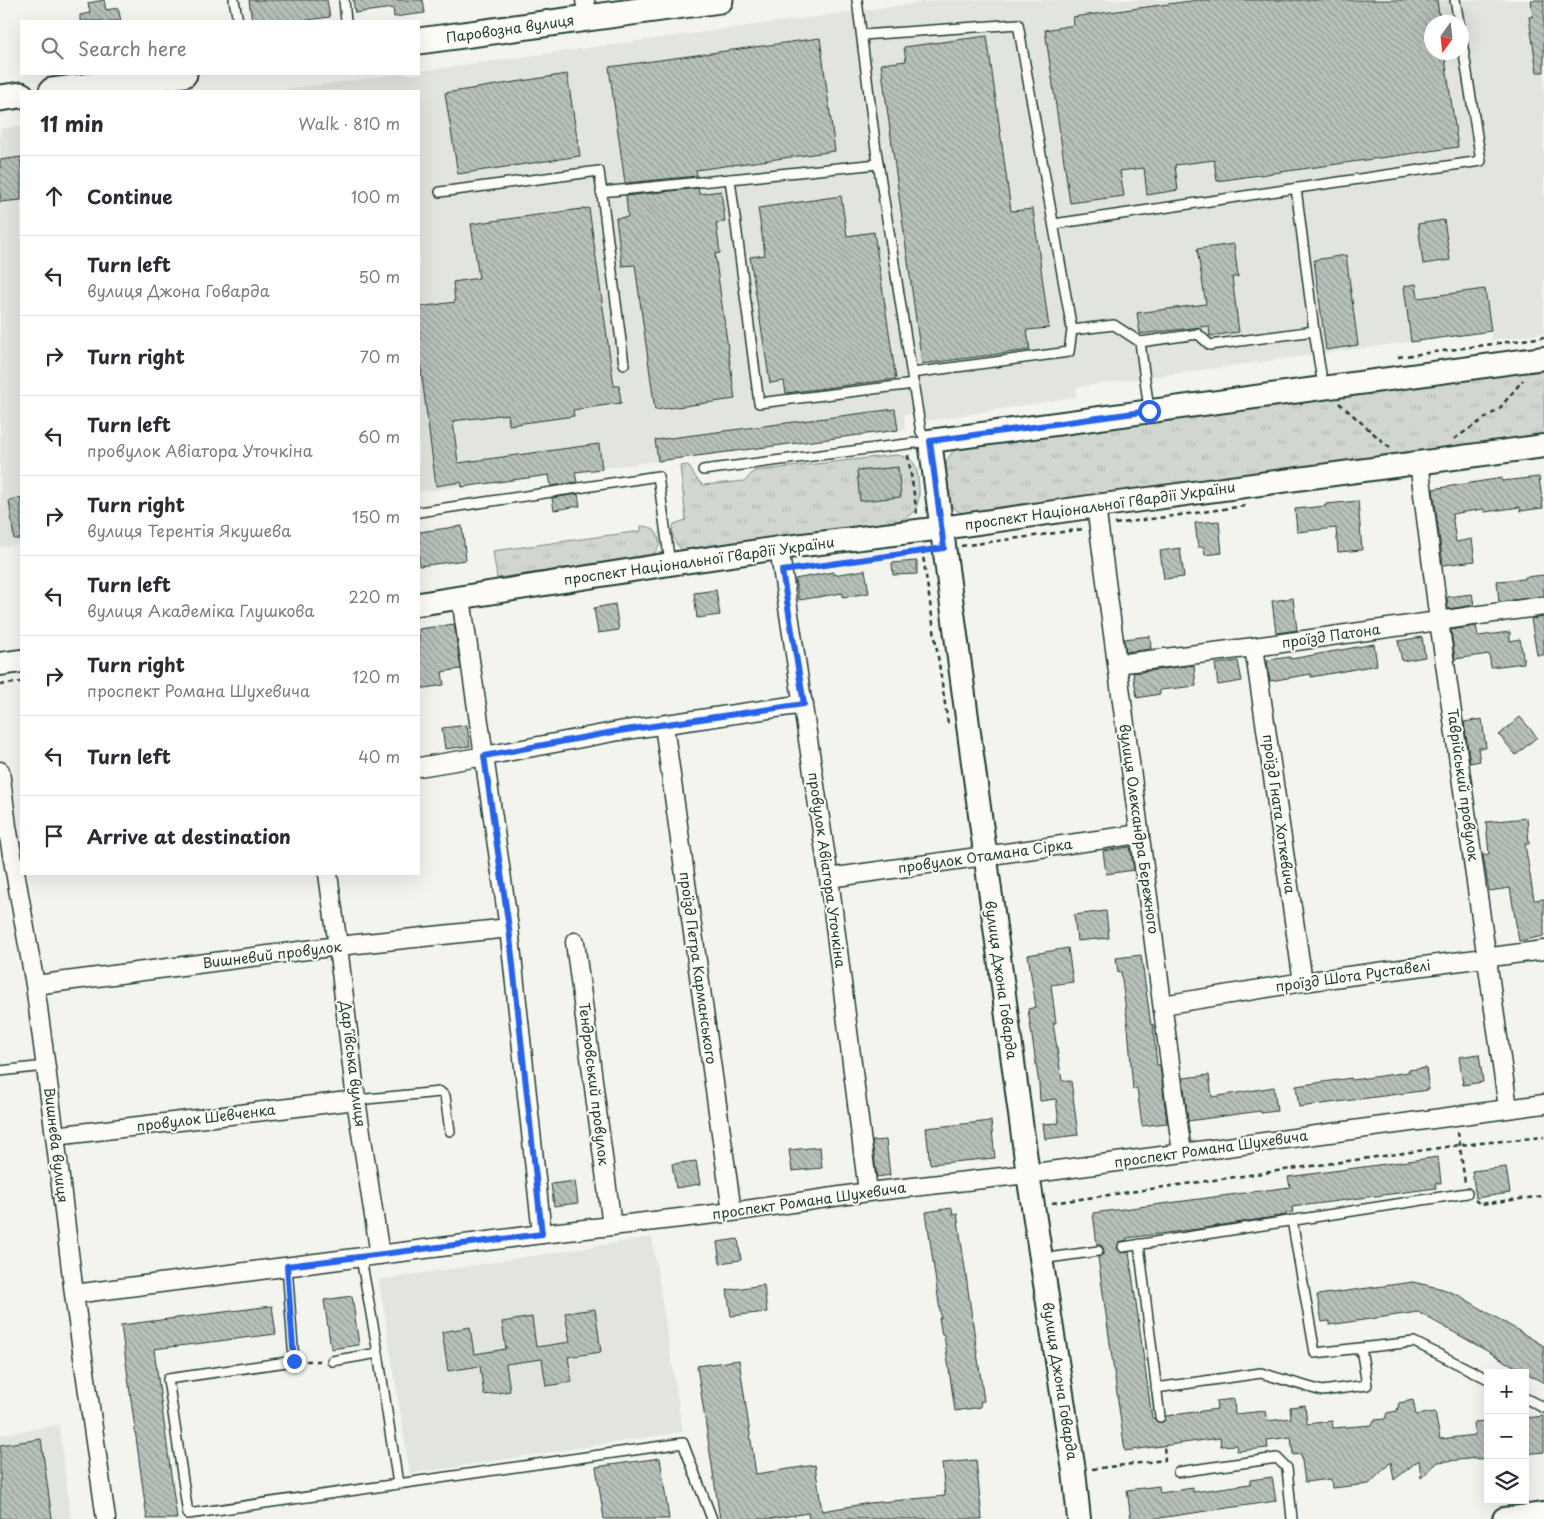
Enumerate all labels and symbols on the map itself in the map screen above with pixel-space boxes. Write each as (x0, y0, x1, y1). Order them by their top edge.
street label: Паровозна вулиця (444, 9, 575, 48)
north arrow (1424, 15, 1469, 60)
route start (1138, 400, 1161, 423)
street label: проспект Національної Гвардії України (963, 476, 1237, 535)
street label: проспект Національної Гвардії України (562, 531, 836, 590)
street label: проїзд Патона (1280, 618, 1382, 653)
street label: Таврійський провулок (1442, 707, 1485, 863)
street label: вулиця Олександра Бережного (1114, 722, 1165, 935)
street label: проїзд Гната Хоткевича (1258, 733, 1301, 895)
street label: провулок Авіатора Уточкіна (803, 771, 852, 969)
street label: провулок Отамана Сірка (896, 833, 1074, 878)
street label: проїзд Петра Карманського (675, 870, 722, 1066)
street label: вулиця Джона Говарда (980, 899, 1023, 1061)
street label: Вишневий провулок (201, 935, 344, 973)
street label: проїзд Шота Руставелі (1274, 954, 1432, 997)
street label: Дар'ївська вулиця (335, 999, 372, 1128)
street label: Тендровський провулок (574, 1001, 615, 1167)
street label: Вишнева вулиця (39, 1086, 74, 1204)
street label: провулок Шевченка (135, 1099, 277, 1136)
street label: проспект Романа Шухевича (1113, 1124, 1309, 1172)
street label: проспект Романа Шухевича (711, 1176, 907, 1224)
street label: вулиця Джона Говарда (1038, 1300, 1083, 1462)
route end (283, 1350, 306, 1373)

